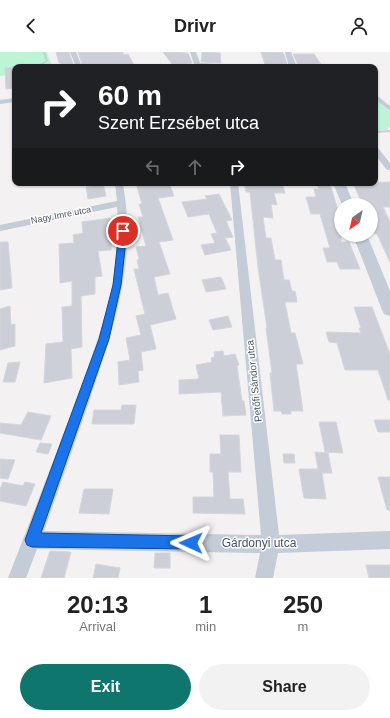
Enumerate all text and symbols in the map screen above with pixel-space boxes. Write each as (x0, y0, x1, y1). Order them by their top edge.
icon: back (20, 15, 42, 37)
icon: person (348, 15, 370, 37)
text: Drivr (174, 16, 216, 36)
icon: right (32, 80, 84, 132)
text: 60 m (98, 80, 162, 111)
text: Szent Erzsébet utca (98, 113, 259, 133)
icon: left (142, 156, 164, 178)
icon: ahead (184, 156, 206, 178)
icon: right (226, 156, 248, 178)
north arrow (334, 198, 378, 242)
map controls (334, 198, 378, 242)
street label: Nagy Imre utca (30, 204, 92, 226)
pin (106, 214, 140, 248)
icon: arrive (112, 220, 134, 242)
street label: Petőfi Sándor utca (244, 339, 264, 422)
position arrow (170, 522, 212, 564)
street label: Gárdonyi utca (222, 536, 297, 550)
text: 20:13 (67, 591, 128, 618)
text: 1 (199, 591, 212, 618)
text: 250 (283, 591, 323, 618)
text: Arrival (79, 619, 116, 634)
text: min (195, 619, 216, 634)
text: m (298, 619, 308, 634)
button: Exit (20, 664, 191, 710)
button: Share (199, 664, 370, 710)

